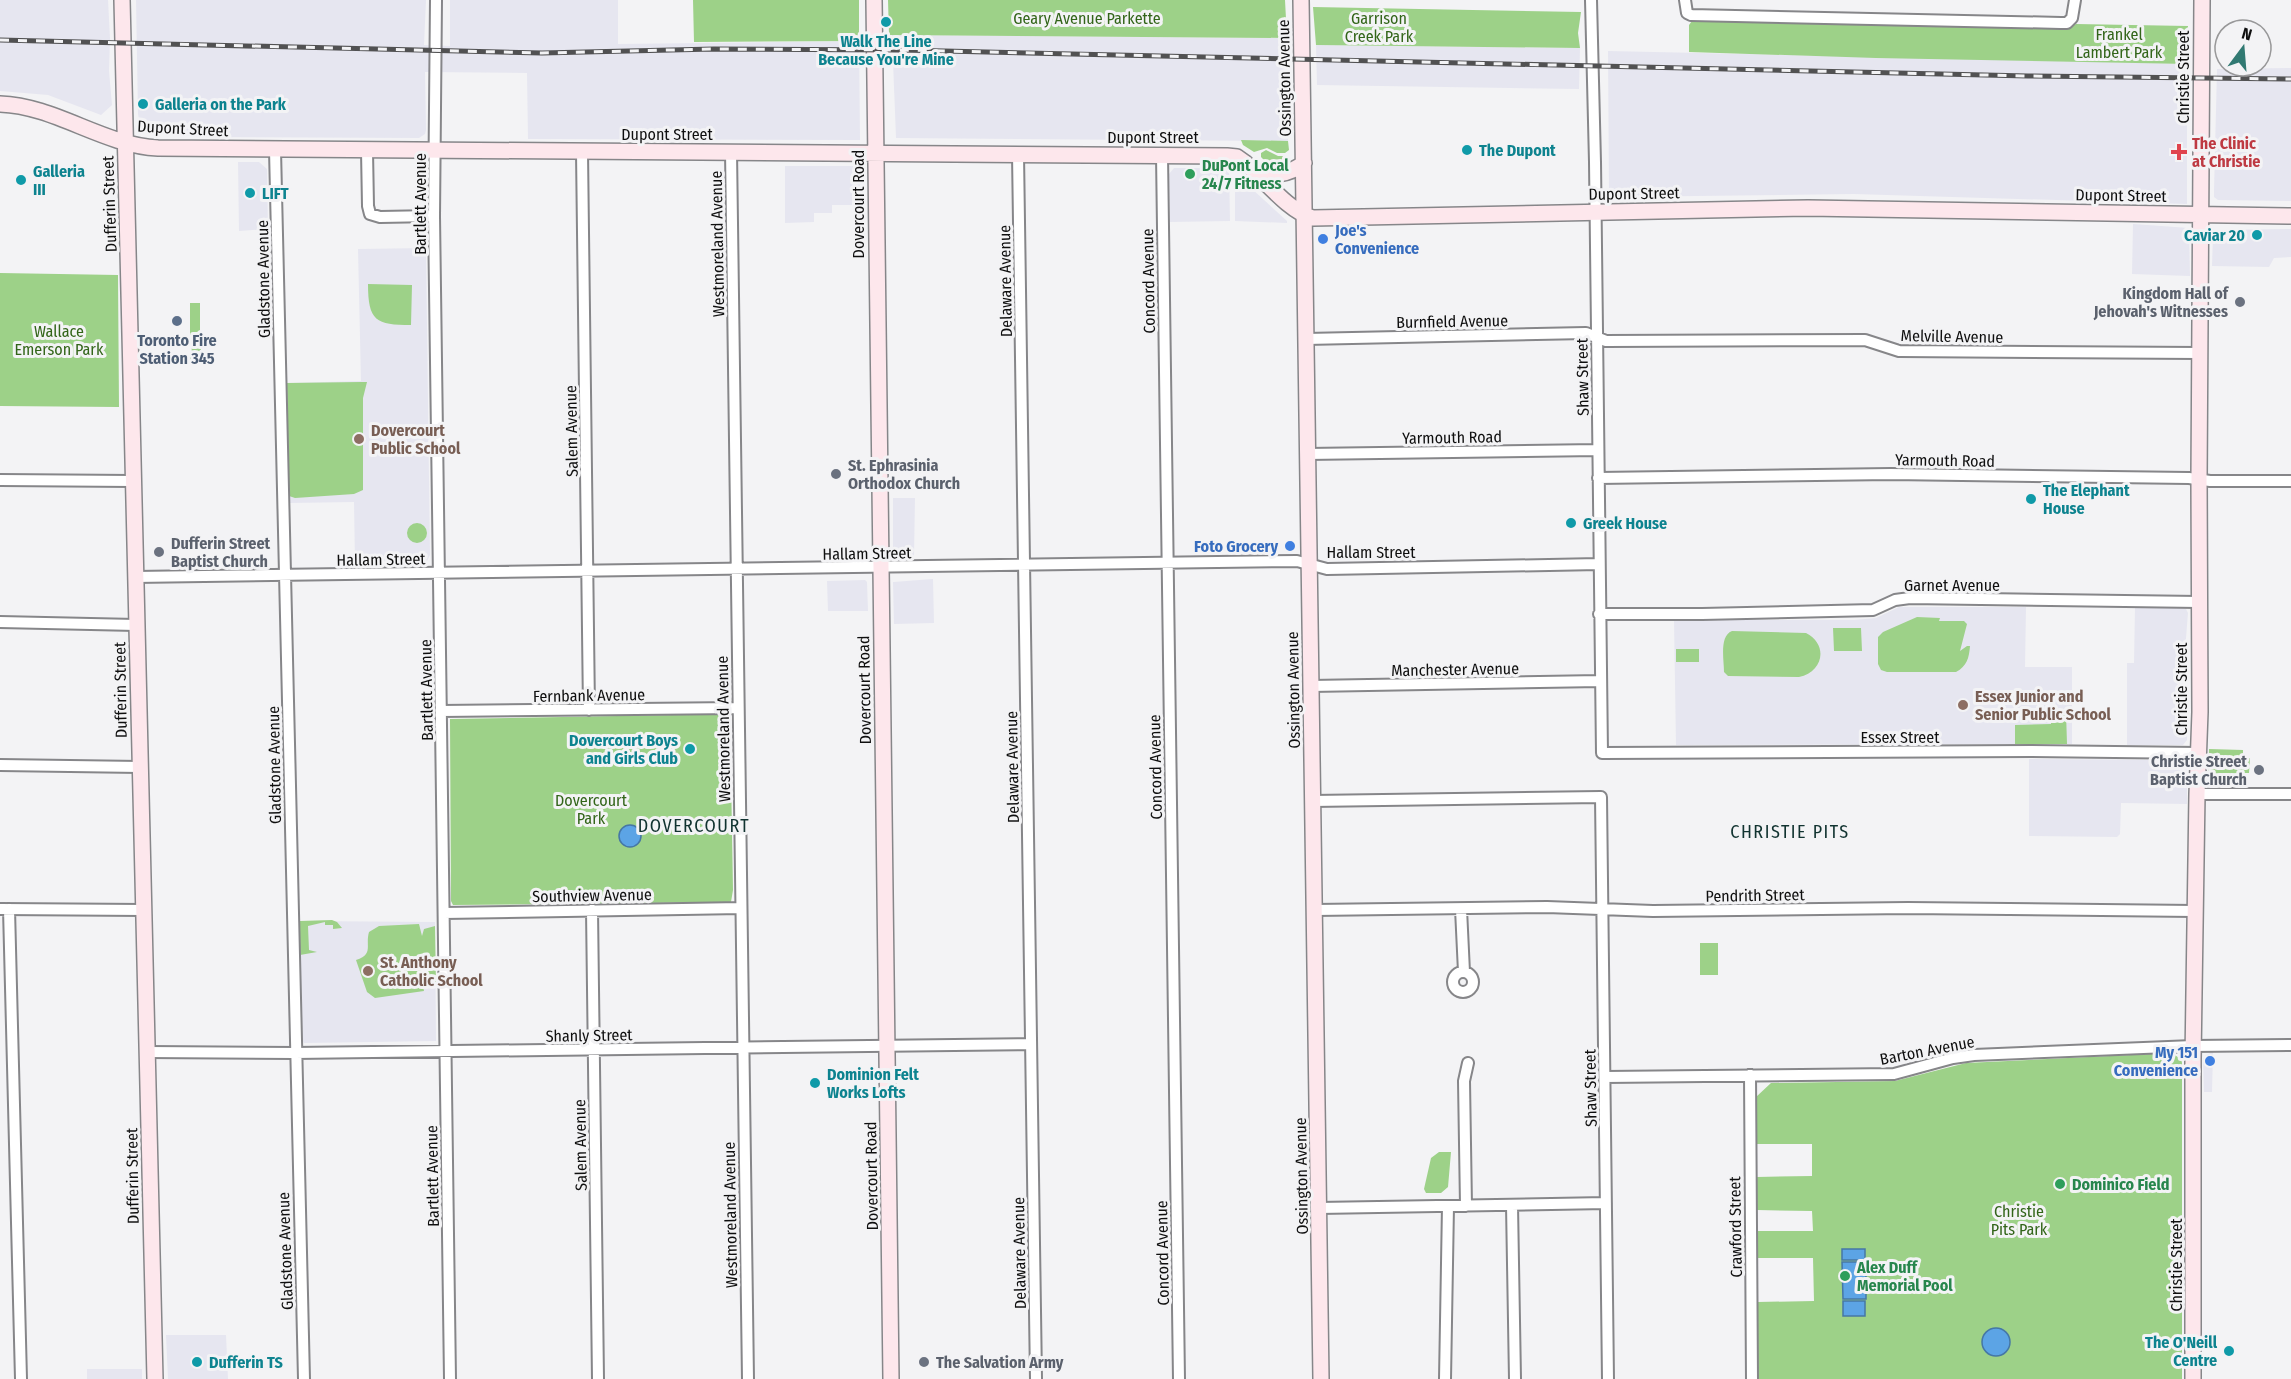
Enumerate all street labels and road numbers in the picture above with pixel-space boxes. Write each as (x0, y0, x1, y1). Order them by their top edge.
street label: Ossington Avenue (1274, 19, 1295, 137)
street label: Christie Street (2174, 30, 2193, 124)
street label: Dupont Street (137, 117, 230, 140)
street label: Dupont Street (621, 125, 713, 144)
street label: Dupont Street (1107, 128, 1199, 147)
street label: Dovercourt Road (849, 150, 868, 258)
street label: Bartlett Avenue (411, 153, 430, 255)
street label: Dufferin Street (98, 155, 121, 252)
street label: Westmoreland Avenue (707, 171, 728, 317)
street label: Dupont Street (1588, 183, 1681, 204)
street label: Dupont Street (2075, 185, 2168, 206)
street label: Gladstone Avenue (253, 220, 274, 338)
street label: Delaware Avenue (995, 225, 1016, 337)
street label: Concord Avenue (1138, 228, 1159, 334)
street label: Burnfield Avenue (1396, 311, 1508, 332)
street label: Melville Avenue (1901, 326, 2004, 347)
street label: Shaw Street (1572, 337, 1593, 416)
street label: Salem Avenue (561, 385, 582, 477)
street label: Yarmouth Road (1402, 427, 1502, 448)
street label: Yarmouth Road (1895, 450, 1995, 471)
street label: Hallam Street (822, 543, 912, 564)
street label: Hallam Street (1327, 543, 1416, 562)
street label: Hallam Street (336, 549, 426, 570)
street label: Garnet Avenue (1904, 576, 2000, 595)
street label: Ossington Avenue (1283, 631, 1304, 749)
street label: Dovercourt Road (854, 635, 875, 745)
street label: Bartlett Avenue (416, 639, 437, 741)
street label: Dufferin Street (110, 641, 131, 738)
street label: Christie Street (2172, 642, 2191, 736)
street label: Westmoreland Avenue (713, 656, 734, 802)
street label: Manchester Avenue (1391, 659, 1519, 680)
street label: Fernbank Avenue (533, 685, 645, 706)
street label: Gladstone Avenue (264, 706, 285, 824)
street label: Delaware Avenue (1002, 711, 1023, 823)
street label: Concord Avenue (1145, 714, 1166, 820)
street label: Essex Street (1861, 728, 1940, 747)
street label: Southview Avenue (532, 885, 652, 906)
street label: Pendrith Street (1705, 885, 1806, 906)
street label: Shanly Street (545, 1025, 633, 1046)
street label: Barton Avenue (1878, 1032, 1976, 1069)
street label: Shaw Street (1580, 1048, 1601, 1127)
street label: Salem Avenue (570, 1099, 591, 1191)
street label: Ossington Avenue (1291, 1117, 1312, 1235)
street label: Dovercourt Road (861, 1121, 882, 1231)
street label: Bartlett Avenue (422, 1125, 443, 1227)
street label: Dufferin Street (122, 1127, 143, 1224)
street label: Westmoreland Avenue (720, 1142, 741, 1288)
street label: Crawford Street (1725, 1175, 1746, 1278)
street label: Gladstone Avenue (274, 1192, 297, 1310)
street label: Delaware Avenue (1009, 1197, 1030, 1309)
street label: Concord Avenue (1152, 1200, 1173, 1306)
street label: Christie Street (2167, 1218, 2186, 1312)

